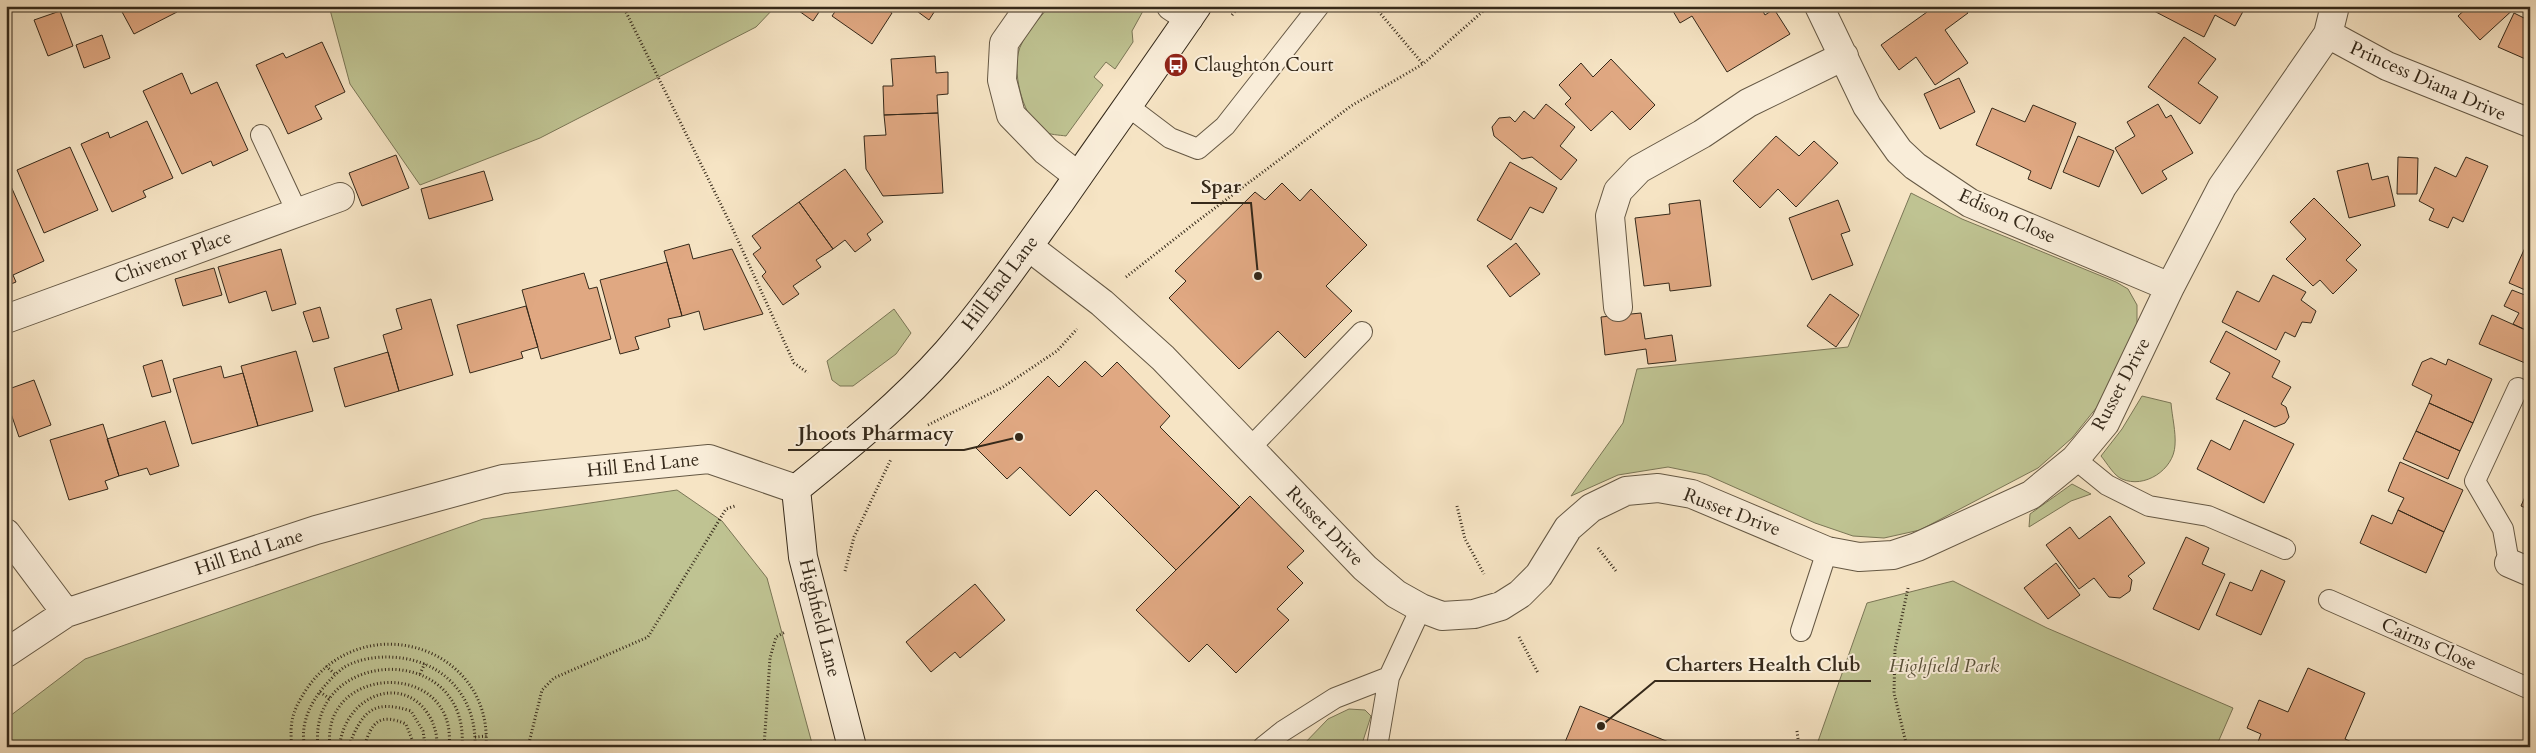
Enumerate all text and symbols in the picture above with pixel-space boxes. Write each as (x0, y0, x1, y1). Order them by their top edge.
street label: Princess Diana Drive (2346, 35, 2510, 127)
bus stop icon: Claughton Court (1163, 52, 1189, 78)
place label: Claughton Court (1194, 52, 1333, 78)
callout: Spar (1191, 168, 1251, 203)
text: Spar (1201, 173, 1242, 200)
street label: Edison Close (1954, 182, 2060, 250)
street label: Chivenor Place (111, 224, 235, 290)
street label: Hill End Lane (956, 230, 1044, 336)
street label: Russet Drive (2086, 333, 2156, 435)
callout: Jhoots Pharmacy (788, 415, 964, 450)
text: Jhoots Pharmacy (795, 420, 955, 447)
street label: Hill End Lane (586, 446, 700, 484)
street label: Russet Drive (1280, 480, 1370, 572)
street label: Russet Drive (1680, 482, 1784, 542)
street label: Hill End Lane (191, 522, 307, 582)
street label: Highfield Lane (793, 556, 847, 680)
street label: Cairns Close (2377, 611, 2481, 677)
callout: Charters Health Club (1655, 646, 1871, 681)
text: Charters Health Club (1665, 651, 1861, 678)
park label: Highfield Park (1889, 653, 2000, 679)

